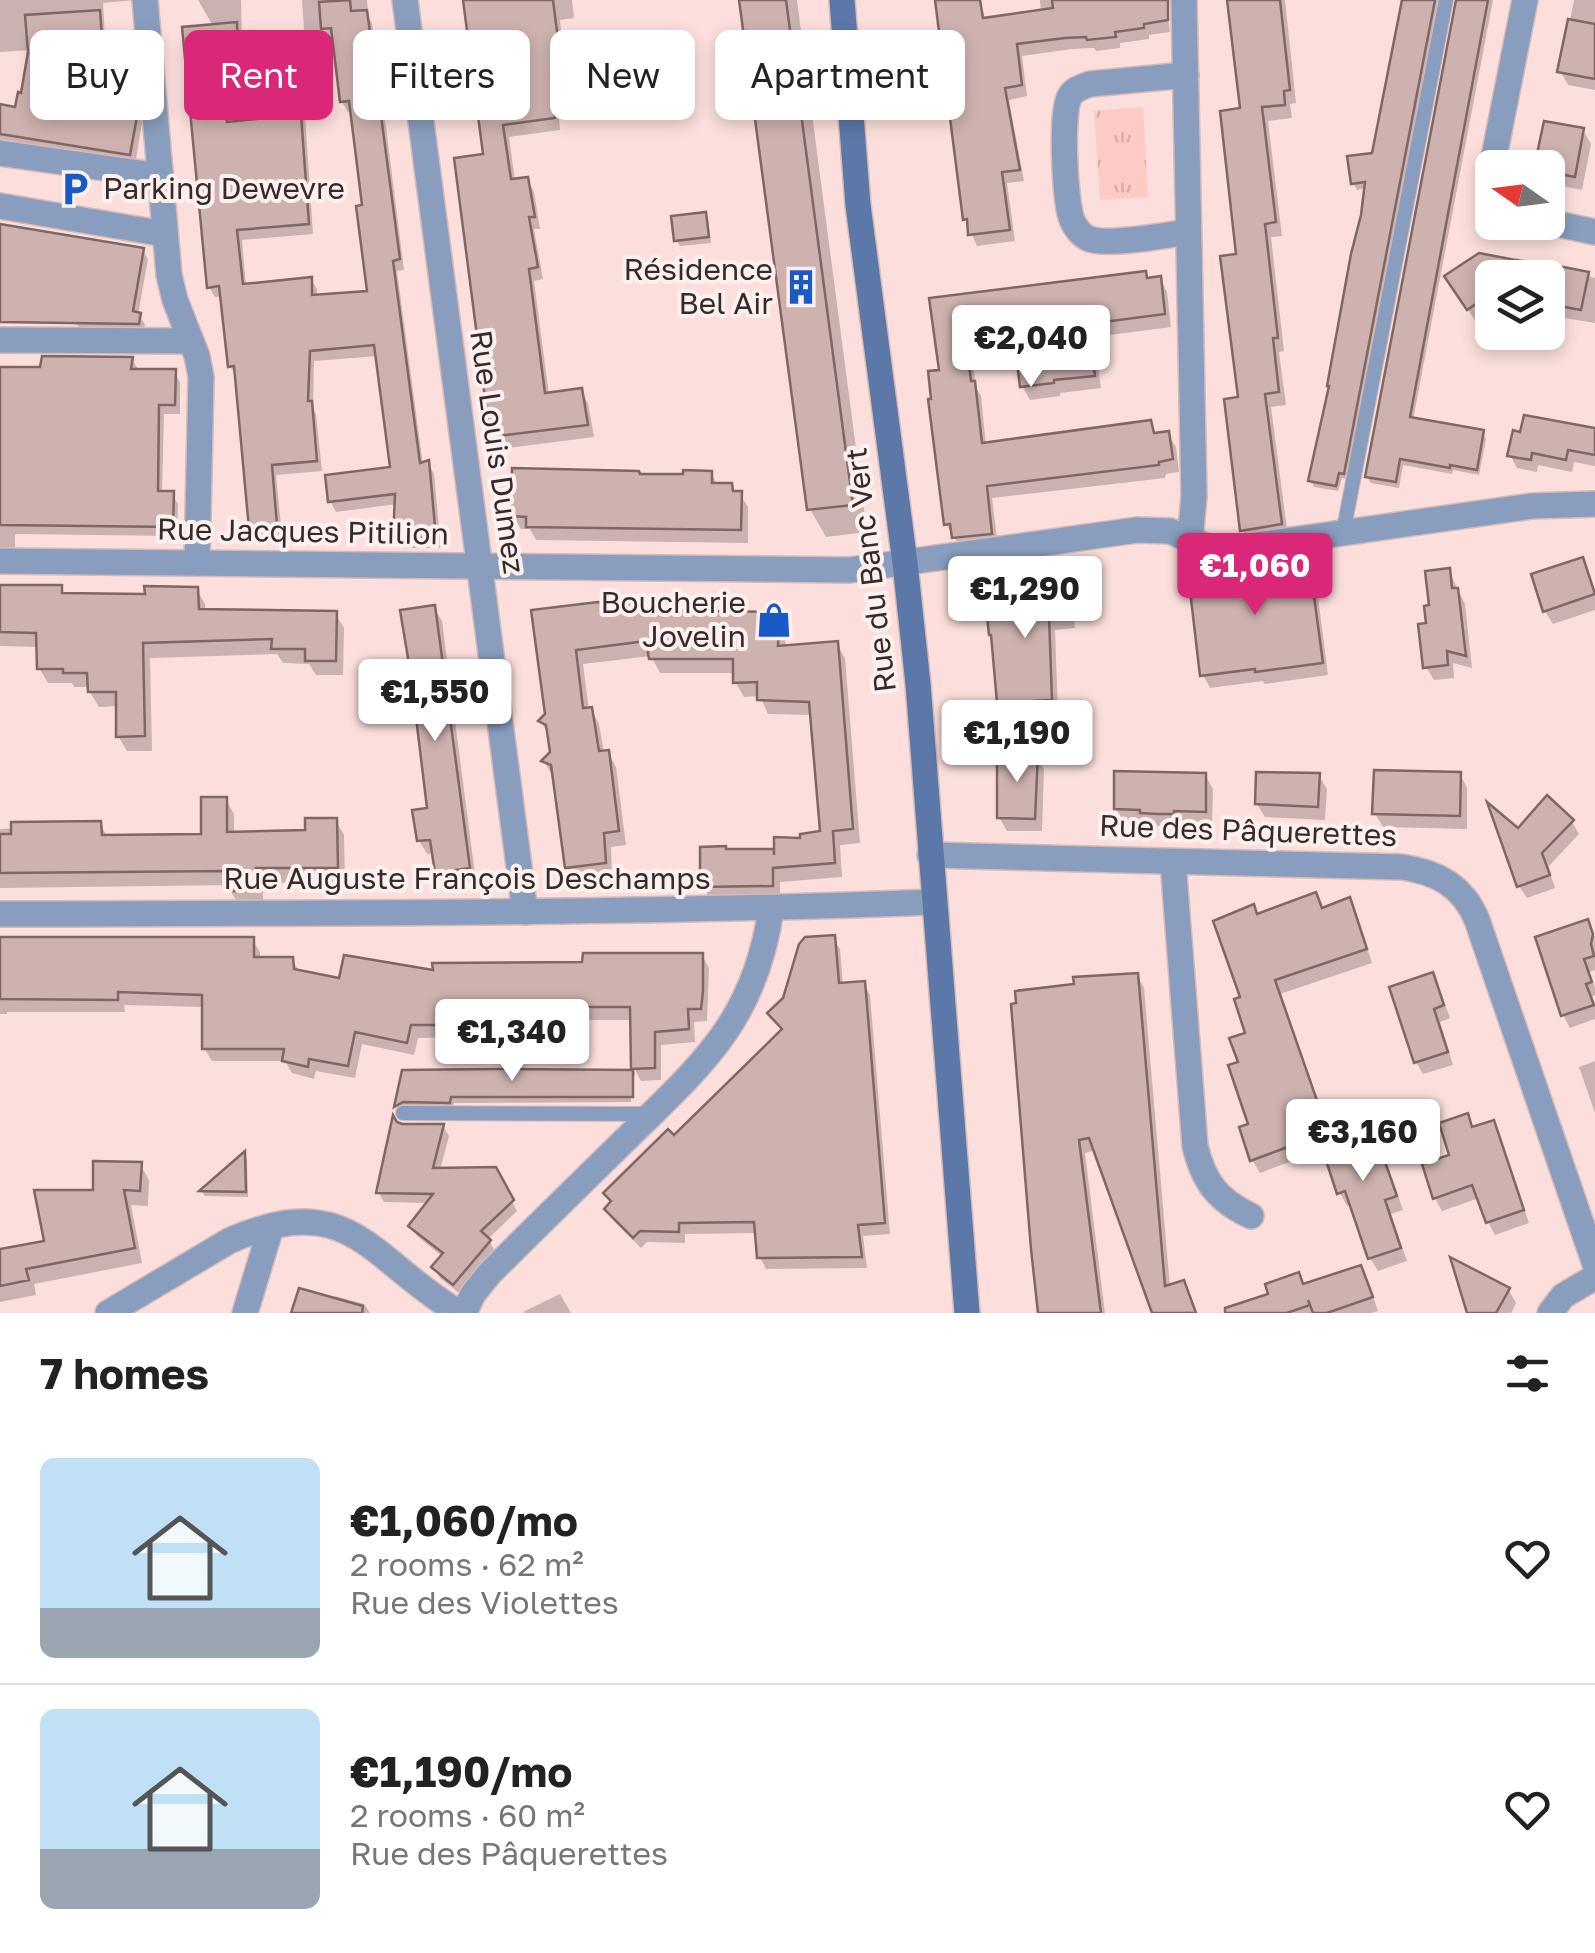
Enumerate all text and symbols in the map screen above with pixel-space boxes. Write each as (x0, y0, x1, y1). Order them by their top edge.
chip: Buy (30, 30, 164, 120)
chip: Rent (184, 30, 333, 120)
chip: Filters (353, 30, 530, 120)
chip: New (550, 30, 695, 120)
chip: Apartment (715, 30, 965, 120)
north arrow (1475, 150, 1565, 240)
map controls (1475, 150, 1565, 350)
parking icon: Parking Dewevre (56, 170, 94, 208)
place label: Parking Dewevre (103, 170, 345, 206)
place label: Résidence Bel Air (624, 251, 773, 321)
button: layers (1475, 260, 1565, 350)
building icon: Résidence Bel Air (782, 268, 820, 306)
pin: €2,040 (950, 305, 1112, 390)
text: €2,040 (974, 318, 1088, 356)
street label: Rue Louis Dumez (463, 328, 533, 576)
street label: Rue du Banc Vert (837, 446, 903, 695)
street label: Rue Jacques Pitilion (157, 510, 449, 552)
pin: €1,060 (1174, 533, 1336, 618)
text: €1,060 (1199, 546, 1311, 584)
pin: €1,290 (944, 556, 1106, 641)
text: €1,290 (970, 569, 1080, 607)
place label: Boucherie Jovelin (600, 584, 746, 654)
shop icon: Boucherie Jovelin (755, 601, 793, 639)
pin: €1,550 (354, 659, 516, 744)
text: €1,550 (380, 672, 490, 710)
pin: €1,190 (936, 700, 1098, 785)
text: €1,190 (964, 713, 1070, 751)
street label: Rue des Pâquerettes (1098, 807, 1398, 853)
street label: Rue Auguste François Deschamps (223, 860, 711, 896)
pin: €1,340 (431, 999, 593, 1084)
text: €1,340 (457, 1012, 567, 1050)
pin: €3,160 (1282, 1099, 1444, 1184)
text: €3,160 (1308, 1112, 1418, 1150)
icon: filters (1500, 1346, 1555, 1401)
text: 7 homes (40, 1348, 209, 1398)
text: €1,060/mo (350, 1495, 578, 1545)
icon: home (120, 1498, 240, 1618)
icon: heart (1500, 1531, 1555, 1586)
text: 2 rooms · 62 m² (350, 1545, 584, 1583)
text: Rue des Violettes (350, 1583, 619, 1621)
text: €1,190/mo (350, 1746, 572, 1796)
icon: home (120, 1749, 240, 1869)
icon: heart (1500, 1782, 1555, 1837)
text: 2 rooms · 60 m² (350, 1796, 585, 1834)
text: Rue des Pâquerettes (350, 1834, 668, 1872)

